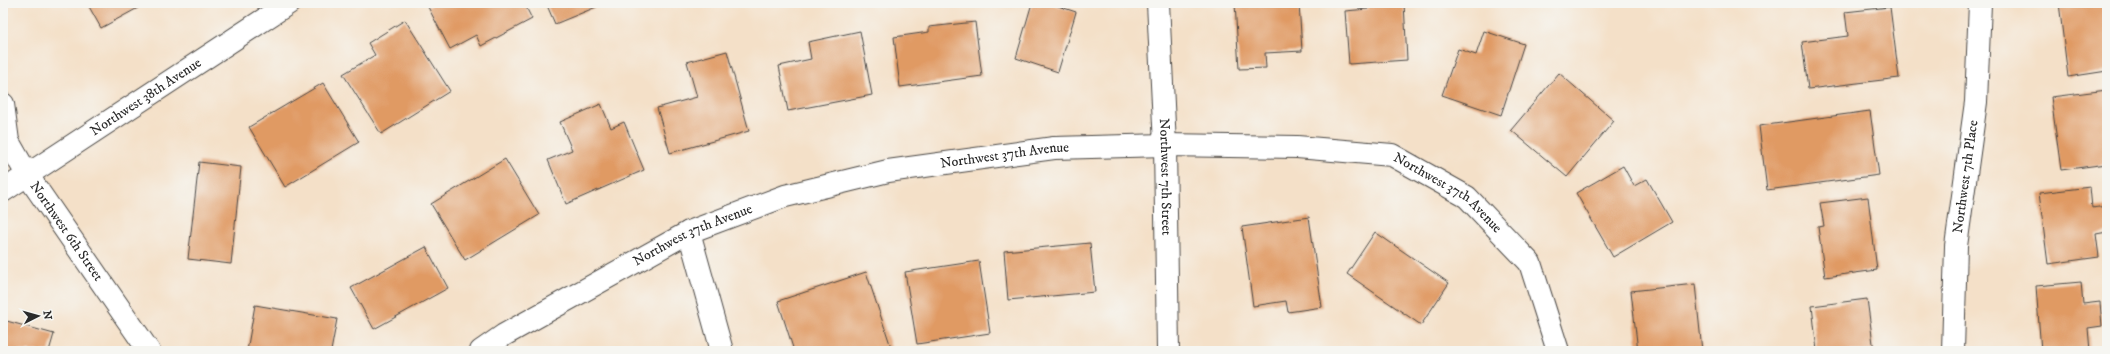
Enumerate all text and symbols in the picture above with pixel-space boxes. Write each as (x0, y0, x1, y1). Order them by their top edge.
street label: Northwest 38th Avenue (87, 54, 205, 140)
street label: Northwest 7th Street (1155, 118, 1175, 236)
street label: Northwest 7th Place (1949, 119, 1982, 234)
street label: Northwest 37th Avenue (939, 139, 1069, 173)
street label: Northwest 37th Avenue (1390, 149, 1506, 237)
street label: Northwest 6th Street (26, 178, 107, 285)
street label: Northwest 37th Avenue (630, 200, 755, 270)
north arrow (18, 296, 58, 336)
text: N (40, 310, 54, 320)

